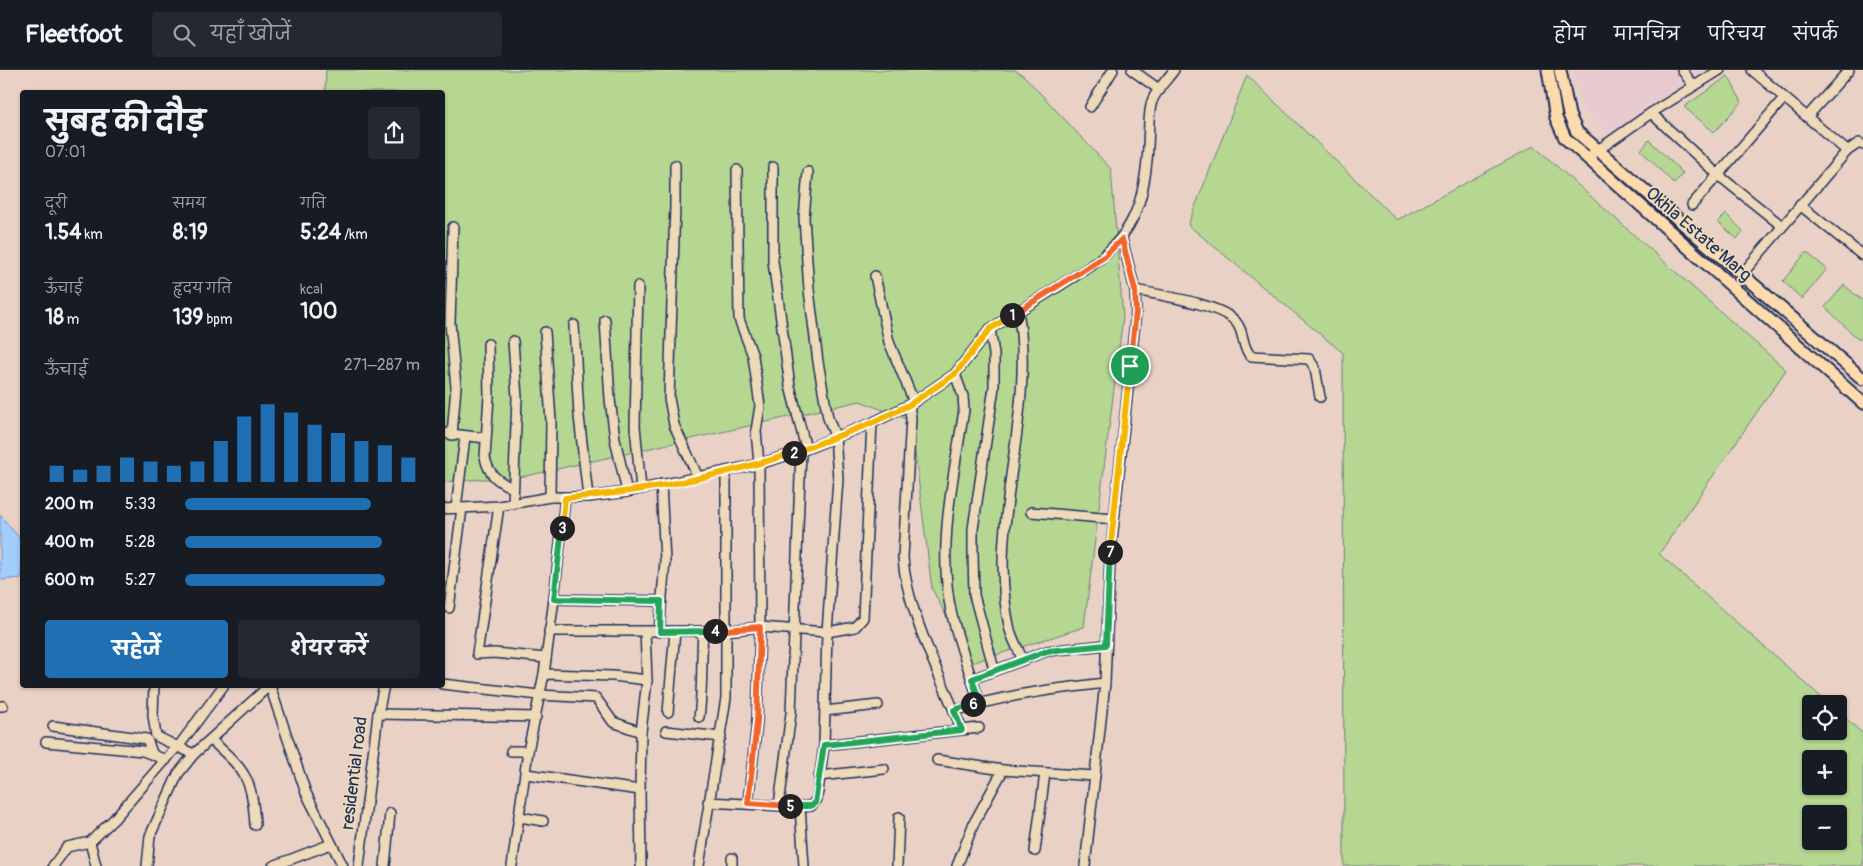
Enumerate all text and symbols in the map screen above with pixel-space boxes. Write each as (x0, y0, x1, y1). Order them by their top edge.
search box (152, 12, 502, 57)
text: Fleetfoot (25, 20, 122, 49)
icon: search (170, 21, 198, 49)
text: यहाँ खोजें (210, 22, 291, 46)
text: होम (1554, 23, 1586, 46)
text: मानचित्र (1614, 23, 1680, 46)
text: परिचय (1708, 23, 1765, 46)
text: संपर्क (1793, 23, 1838, 46)
text: सुबह की दौड़ (45, 105, 205, 140)
button: share (368, 107, 420, 159)
text: 07:01 (45, 142, 86, 162)
street label: Okhla Estate Marg (1641, 182, 1757, 287)
text: दूरी (45, 195, 67, 212)
text: समय (173, 195, 206, 212)
text: गति (300, 195, 326, 212)
text: 1.54 (45, 219, 81, 246)
text: 8:19 (173, 219, 208, 246)
text: 5:24 (300, 219, 341, 246)
text: km (81, 226, 103, 243)
text: /km (341, 226, 368, 243)
text: ऊँचाई (45, 280, 83, 297)
text: हृदय गति (173, 280, 232, 297)
text: kcal (300, 281, 323, 298)
text: 100 (300, 298, 337, 325)
pin: 1 (1000, 302, 1024, 328)
text: 18 (45, 304, 64, 331)
text: 139 (173, 304, 203, 331)
text: 1 (1010, 307, 1015, 324)
text: m (64, 311, 79, 328)
text: bpm (203, 311, 232, 328)
pin (1109, 345, 1151, 387)
icon: arrive (1116, 352, 1144, 380)
text: 271–287 m (344, 355, 420, 375)
text: ऊँचाई (45, 360, 88, 380)
pin: 2 (782, 440, 806, 466)
text: 2 (791, 445, 798, 462)
text: 200 m (45, 494, 93, 514)
text: 5:33 (125, 494, 156, 514)
pin: 3 (550, 516, 574, 540)
text: 3 (559, 520, 566, 537)
text: 400 m (45, 532, 94, 552)
text: 5:28 (125, 532, 155, 552)
pin: 7 (1098, 540, 1122, 564)
text: 7 (1107, 544, 1114, 561)
text: 600 m (45, 570, 94, 590)
text: 5:27 (125, 570, 155, 590)
pin: 4 (702, 618, 728, 644)
button: सहेजें (45, 620, 228, 678)
button: शेयर करें (238, 620, 420, 678)
text: 4 (711, 623, 720, 640)
pin: 6 (960, 692, 986, 716)
map controls (1802, 695, 1847, 850)
button: locate (1802, 695, 1847, 740)
text: 6 (969, 696, 978, 713)
street label: residential road (336, 715, 373, 831)
button: + (1802, 750, 1847, 795)
pin: 5 (778, 794, 802, 818)
text: 5 (787, 798, 794, 815)
button: − (1802, 805, 1847, 850)

